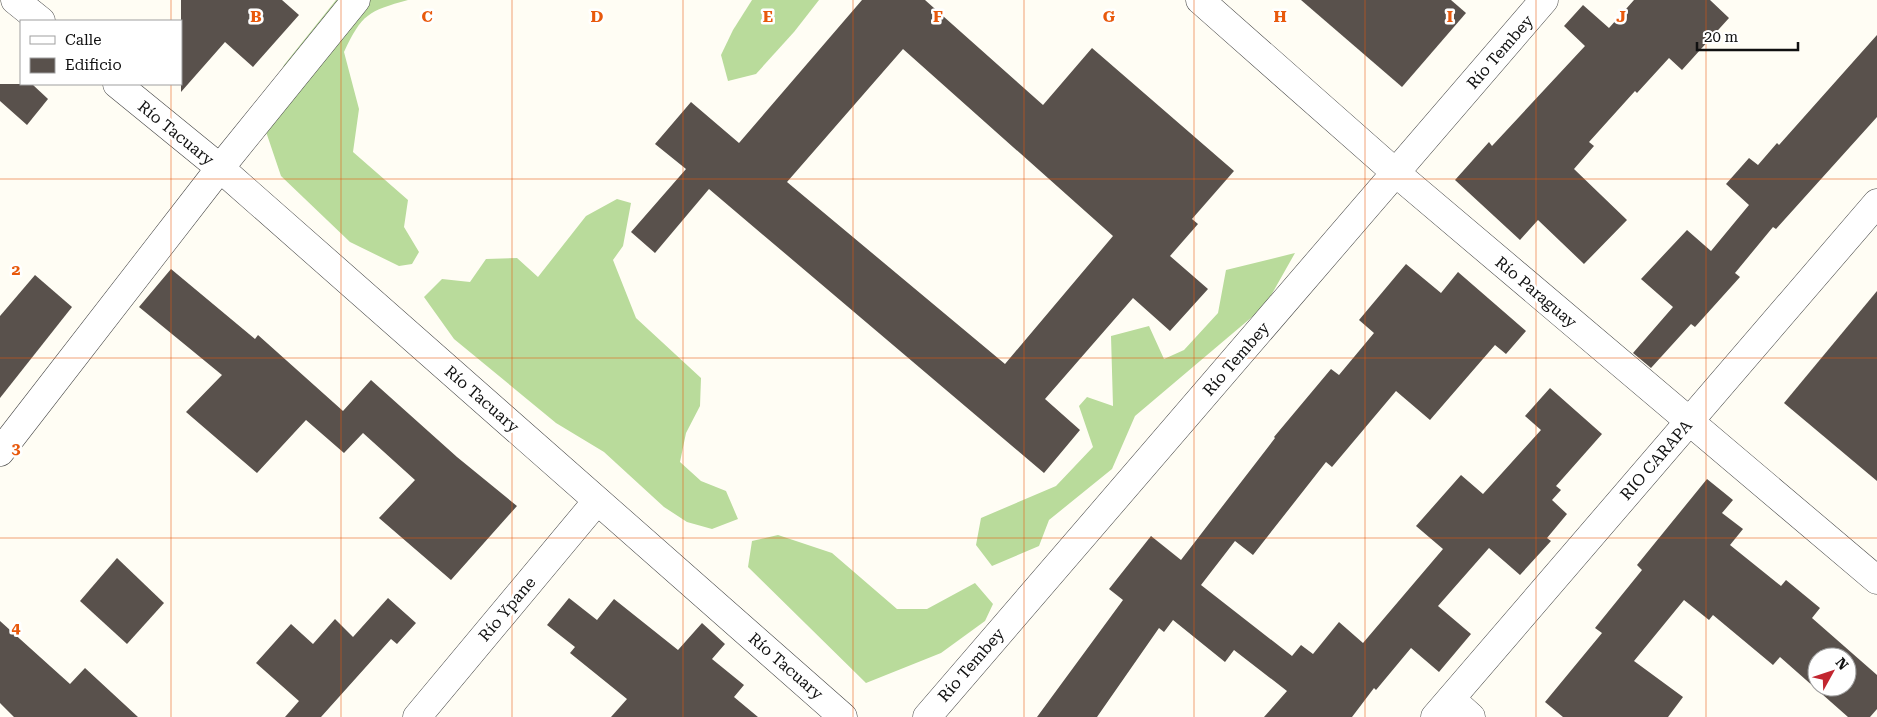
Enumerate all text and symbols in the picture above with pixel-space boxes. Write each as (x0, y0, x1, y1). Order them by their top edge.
text: B (250, 7, 262, 26)
text: C (421, 7, 433, 26)
text: D (591, 7, 604, 26)
text: E (763, 7, 773, 26)
text: F (933, 7, 943, 26)
text: G (1103, 7, 1116, 26)
text: H (1273, 7, 1287, 26)
text: I (1447, 7, 1453, 26)
text: J (1616, 7, 1626, 26)
street label: Río Tembey (1463, 11, 1537, 93)
legend (20, 20, 182, 85)
scale bar (1697, 20, 1798, 52)
text: 20 m (1704, 28, 1739, 46)
text: Calle (65, 31, 101, 49)
text: Edificio (65, 56, 122, 74)
street label: Río Tacuary (134, 97, 218, 170)
street label: Río Paraguay (1491, 252, 1581, 332)
text: 2 (12, 260, 21, 279)
street label: Río Tembey (1199, 318, 1273, 400)
street label: Río Tacuary (441, 362, 523, 437)
street label: RIO CARAPA (1616, 415, 1696, 504)
text: 3 (12, 439, 21, 458)
street label: Río Ypane (475, 573, 540, 645)
text: 4 (12, 618, 21, 637)
street label: Río Tembey (934, 624, 1008, 706)
street label: Río Tacuary (745, 629, 827, 704)
north arrow (1807, 647, 1857, 697)
text: N (1832, 654, 1852, 673)

